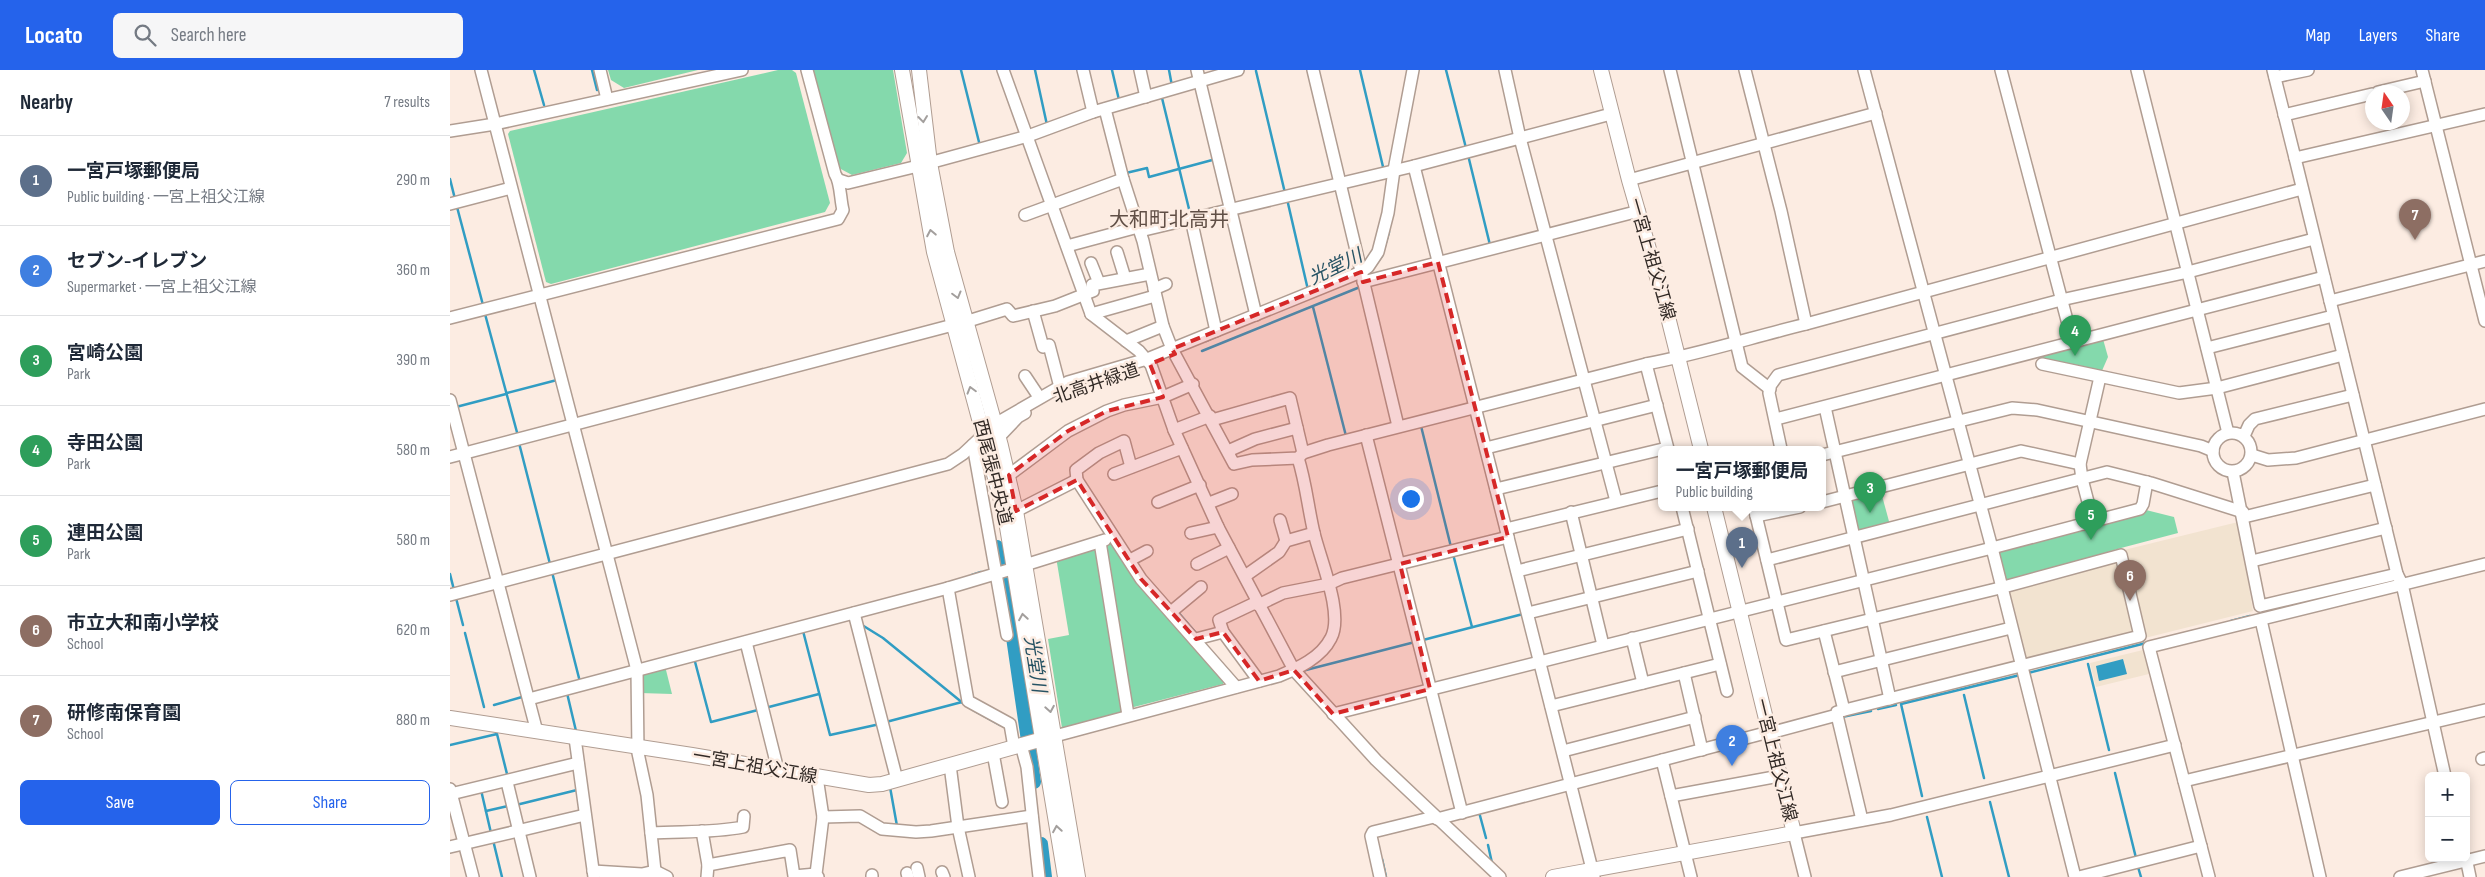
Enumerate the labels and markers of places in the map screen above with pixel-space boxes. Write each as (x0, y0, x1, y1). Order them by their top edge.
pin: 7 (2399, 199, 2431, 240)
pin: 4 (2059, 315, 2091, 356)
pin: 3 (1854, 472, 1886, 513)
pin: 5 (2075, 499, 2107, 540)
pin: 1 (1726, 527, 1758, 568)
pin: 6 (2114, 560, 2146, 601)
pin: 2 (1716, 725, 1748, 766)

